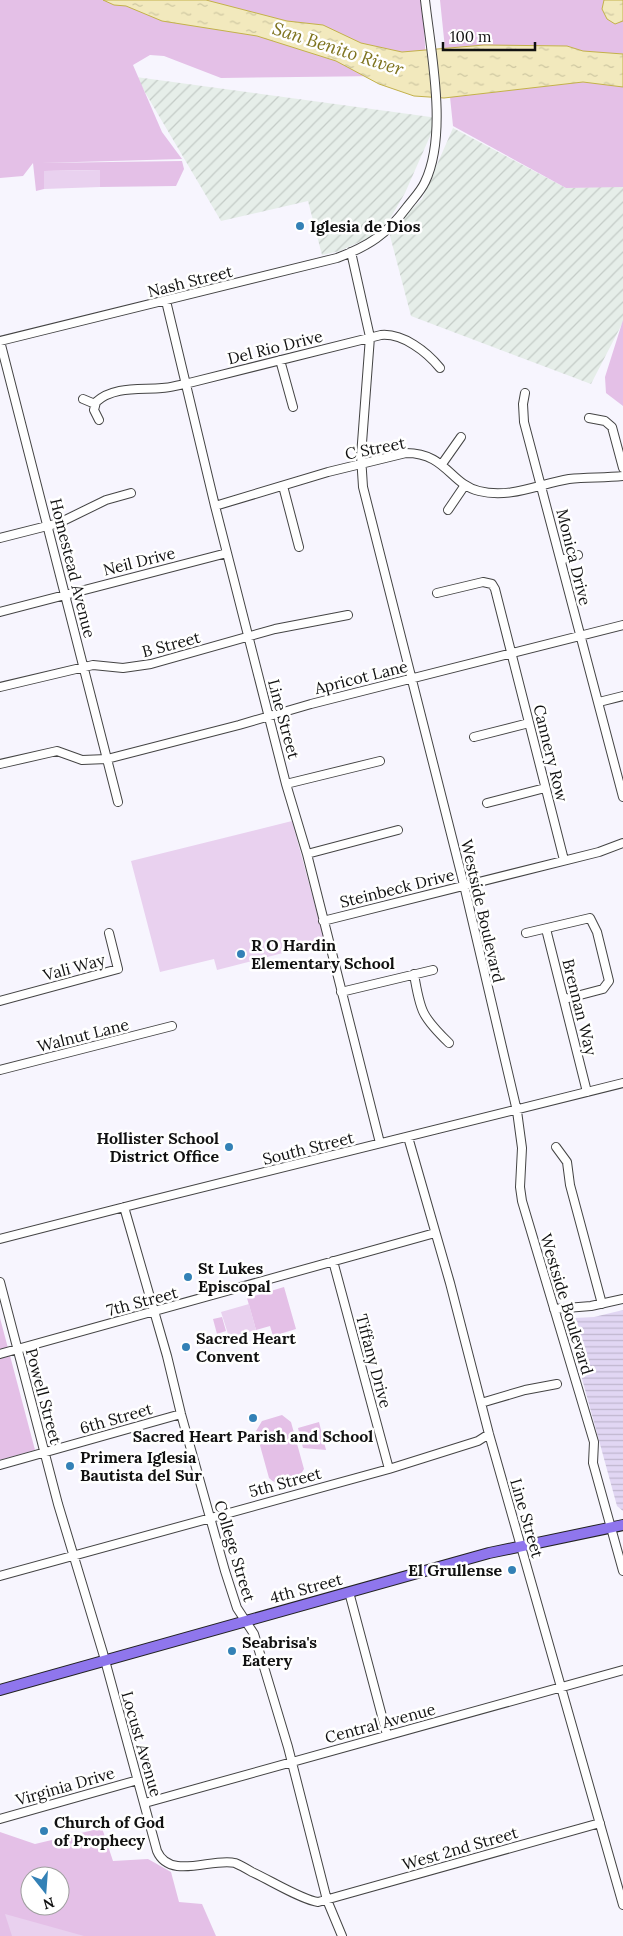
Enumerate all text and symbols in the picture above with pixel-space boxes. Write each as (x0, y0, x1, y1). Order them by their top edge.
water label: San Benito River (270, 16, 407, 81)
scale bar (443, 20, 536, 52)
text: 100 m (450, 27, 491, 46)
place label: Iglesia de Dios (310, 216, 421, 236)
marker: Iglesia de Dios (294, 220, 306, 232)
street label: Nash Street (145, 261, 235, 301)
street label: Del Rio Drive (225, 325, 325, 368)
street label: C Street (343, 432, 408, 464)
street label: Homestead Avenue (46, 496, 100, 640)
street label: Monica Drive (552, 506, 596, 608)
street label: Neil Drive (101, 542, 178, 580)
street label: B Street (140, 626, 203, 661)
street label: Apricot Lane (311, 656, 410, 698)
street label: Line Street (264, 677, 304, 762)
street label: Cannery Row (529, 702, 573, 804)
street label: Westside Boulevard (457, 837, 509, 985)
street label: Steinbeck Drive (338, 864, 457, 912)
place label: R O Hardin Elementary School (251, 935, 395, 973)
marker: R O Hardin Elementary School (235, 948, 247, 960)
street label: Vali Way (40, 949, 108, 985)
street label: Brennan Way (558, 957, 602, 1058)
street label: Walnut Lane (35, 1014, 131, 1056)
street label: South Street (260, 1127, 356, 1169)
place label: Hollister School District Office (97, 1128, 219, 1166)
marker: Hollister School District Office (223, 1141, 235, 1153)
street label: Westside Boulevard (536, 1231, 598, 1377)
place label: St Lukes Episcopal (198, 1258, 271, 1296)
marker: St Lukes Episcopal (182, 1271, 194, 1283)
street label: 7th Street (104, 1282, 180, 1320)
street label: Tiffany Drive (352, 1312, 396, 1410)
place label: Sacred Heart Convent (196, 1328, 296, 1366)
marker: Sacred Heart Convent (180, 1341, 192, 1353)
street label: Powell Street (22, 1346, 67, 1447)
street label: 6th Street (77, 1398, 155, 1438)
marker: Sacred Heart Parish and School (247, 1412, 259, 1424)
place label: Sacred Heart Parish and School (133, 1426, 373, 1446)
place label: Primera Iglesia Bautista del Sur (80, 1447, 202, 1485)
marker: Primera Iglesia Bautista del Sur (64, 1460, 76, 1472)
street label: 5th Street (247, 1463, 324, 1501)
street label: Line Street (506, 1476, 548, 1561)
street label: College Street (210, 1498, 260, 1605)
place label: El Grullense (408, 1560, 502, 1580)
marker: El Grullense (506, 1564, 518, 1576)
street label: 4th Street (268, 1569, 345, 1607)
place label: Seabrisa's Eatery (242, 1632, 317, 1670)
marker: Seabrisa's Eatery (226, 1645, 238, 1657)
street label: Locust Avenue (117, 1689, 167, 1799)
street label: Central Avenue (323, 1699, 438, 1747)
street label: Virginia Drive (12, 1762, 117, 1810)
place label: Church of God of Prophecy (54, 1812, 165, 1850)
street label: West 2nd Street (400, 1822, 521, 1874)
marker: Church of God of Prophecy (38, 1825, 50, 1837)
north arrow (20, 1866, 70, 1916)
text: N (41, 1893, 57, 1914)

